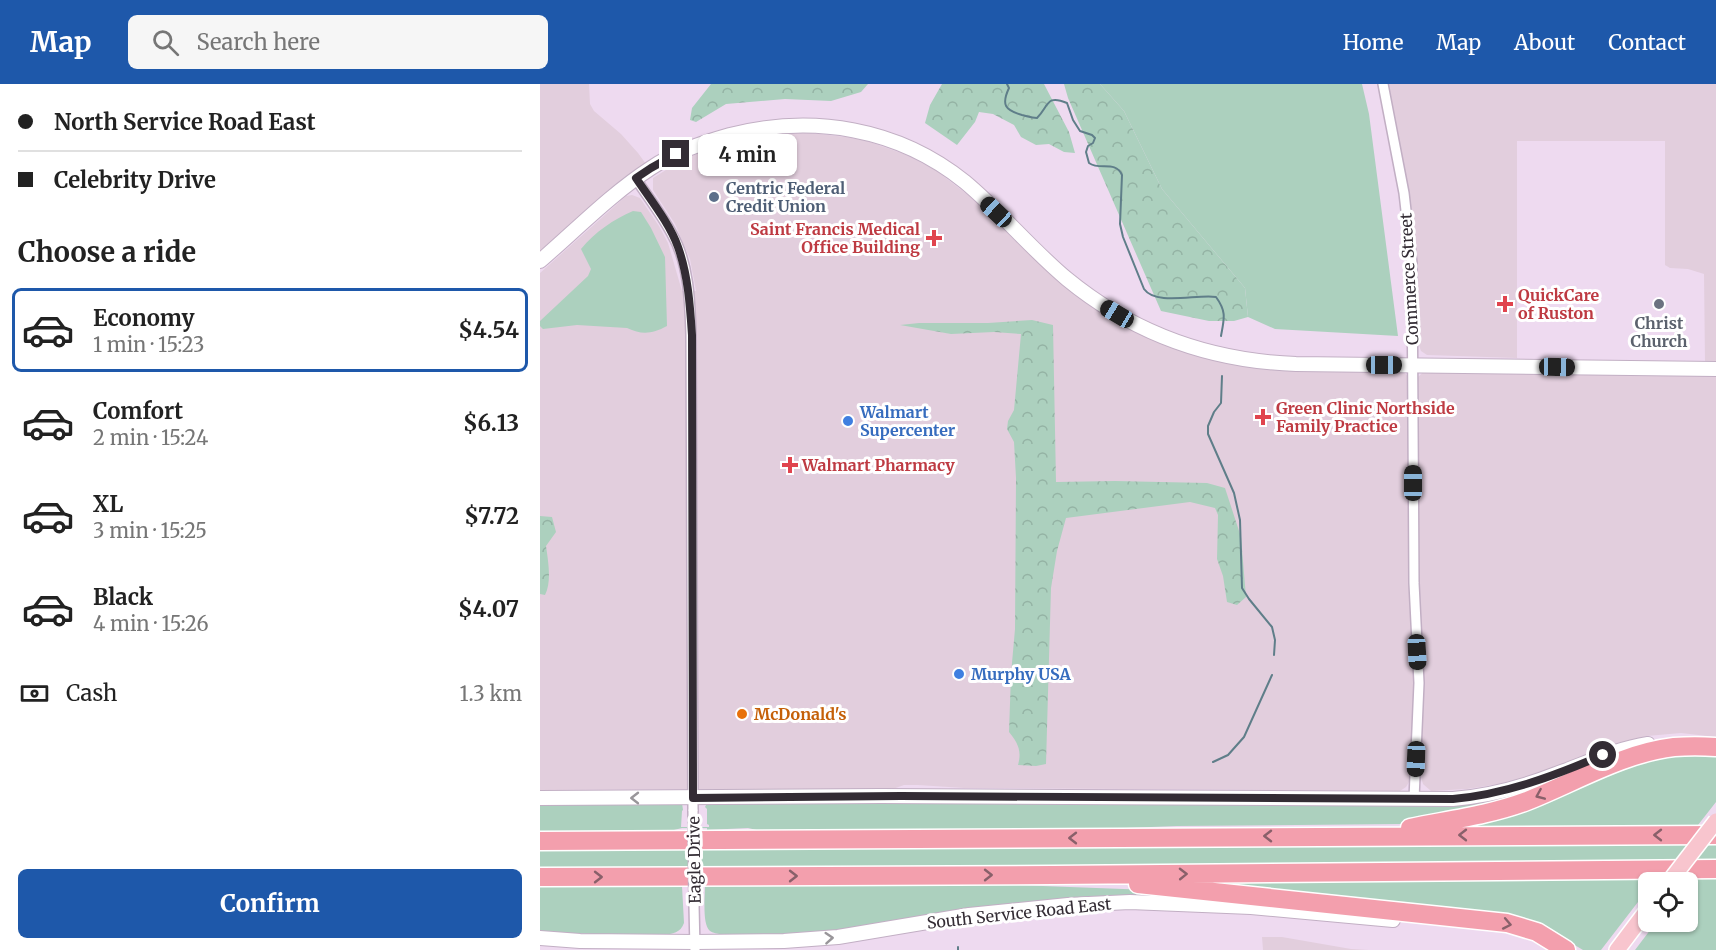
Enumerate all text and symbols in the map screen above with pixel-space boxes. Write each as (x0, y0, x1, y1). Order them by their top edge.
search box (128, 15, 548, 69)
text: Map (30, 24, 92, 60)
icon: search (149, 26, 182, 59)
text: Search here (197, 28, 320, 56)
text: Home (1343, 29, 1403, 56)
text: Map (1436, 29, 1481, 56)
text: About (1514, 29, 1575, 56)
text: Contact (1608, 29, 1686, 56)
text: North Service Road East (54, 108, 316, 136)
callout: 4 min (697, 133, 796, 175)
route end (662, 140, 689, 167)
text: 4 min (719, 142, 776, 167)
text: Celebrity Drive (54, 166, 216, 194)
place label: Centric Federal Credit Union (726, 178, 845, 216)
marker: Centric Federal Credit Union (707, 190, 721, 204)
car (977, 193, 1015, 231)
street label: Commerce Street (1396, 212, 1422, 346)
place label: Saint Francis Medical Office Building (750, 219, 920, 257)
marker: Saint Francis Medical Office Building (925, 229, 943, 247)
text: Choose a ride (18, 235, 196, 269)
place label: QuickCare of Ruston (1518, 285, 1600, 323)
marker: QuickCare of Ruston (1496, 295, 1514, 313)
car (1097, 297, 1137, 331)
marker: Christ Church (1652, 297, 1666, 311)
icon: car (21, 303, 75, 357)
text: Economy (93, 304, 194, 332)
place label: Christ Church (1631, 313, 1688, 351)
text: $4.54 (458, 316, 519, 344)
text: 1 min · 15:23 (93, 332, 204, 357)
car (1366, 356, 1402, 374)
car (1539, 358, 1575, 376)
icon: car (21, 396, 75, 450)
text: Comfort (93, 397, 183, 425)
place label: Green Clinic Northside Family Practice (1276, 398, 1455, 436)
place label: Walmart Supercenter (859, 402, 956, 440)
marker: Green Clinic Northside Family Practice (1254, 408, 1272, 426)
text: $6.13 (463, 409, 519, 437)
marker: Walmart Supercenter (841, 414, 855, 428)
text: 2 min · 15:24 (93, 425, 208, 450)
place label: Walmart Pharmacy (801, 455, 955, 475)
marker: Walmart Pharmacy (783, 458, 797, 472)
car (1404, 465, 1422, 501)
icon: car (21, 489, 75, 543)
text: XL (93, 490, 123, 518)
text: $7.72 (464, 502, 519, 530)
text: 3 min · 15:25 (93, 518, 207, 543)
icon: car (21, 582, 75, 636)
text: Black (93, 583, 153, 611)
text: $4.07 (458, 595, 519, 623)
text: 4 min · 15:26 (93, 611, 209, 636)
car (1407, 634, 1427, 670)
place label: Murphy USA (971, 664, 1072, 684)
marker: Murphy USA (952, 667, 966, 681)
icon: cash (18, 677, 51, 710)
text: Cash (66, 679, 117, 707)
text: 1.3 km (460, 681, 522, 706)
place label: McDonald's (754, 704, 847, 724)
marker: McDonald's (735, 707, 749, 721)
car (1406, 741, 1426, 777)
route start (1589, 741, 1616, 768)
one-way arrow (1536, 788, 1547, 800)
one-way arrow (630, 792, 639, 804)
street label: Eagle Drive (683, 816, 705, 904)
one-way arrow (1458, 829, 1467, 841)
one-way arrow (1653, 829, 1662, 841)
one-way arrow (1263, 830, 1272, 842)
one-way arrow (1068, 831, 1077, 844)
one-way arrow (1179, 867, 1188, 880)
button: Confirm (18, 869, 522, 938)
one-way arrow (984, 869, 993, 881)
one-way arrow (789, 870, 798, 882)
one-way arrow (594, 871, 603, 883)
map controls (1638, 872, 1698, 932)
button: locate (1638, 872, 1698, 932)
street label: South Service Road East (926, 893, 1113, 933)
one-way arrow (1502, 917, 1512, 930)
one-way arrow (825, 932, 834, 945)

